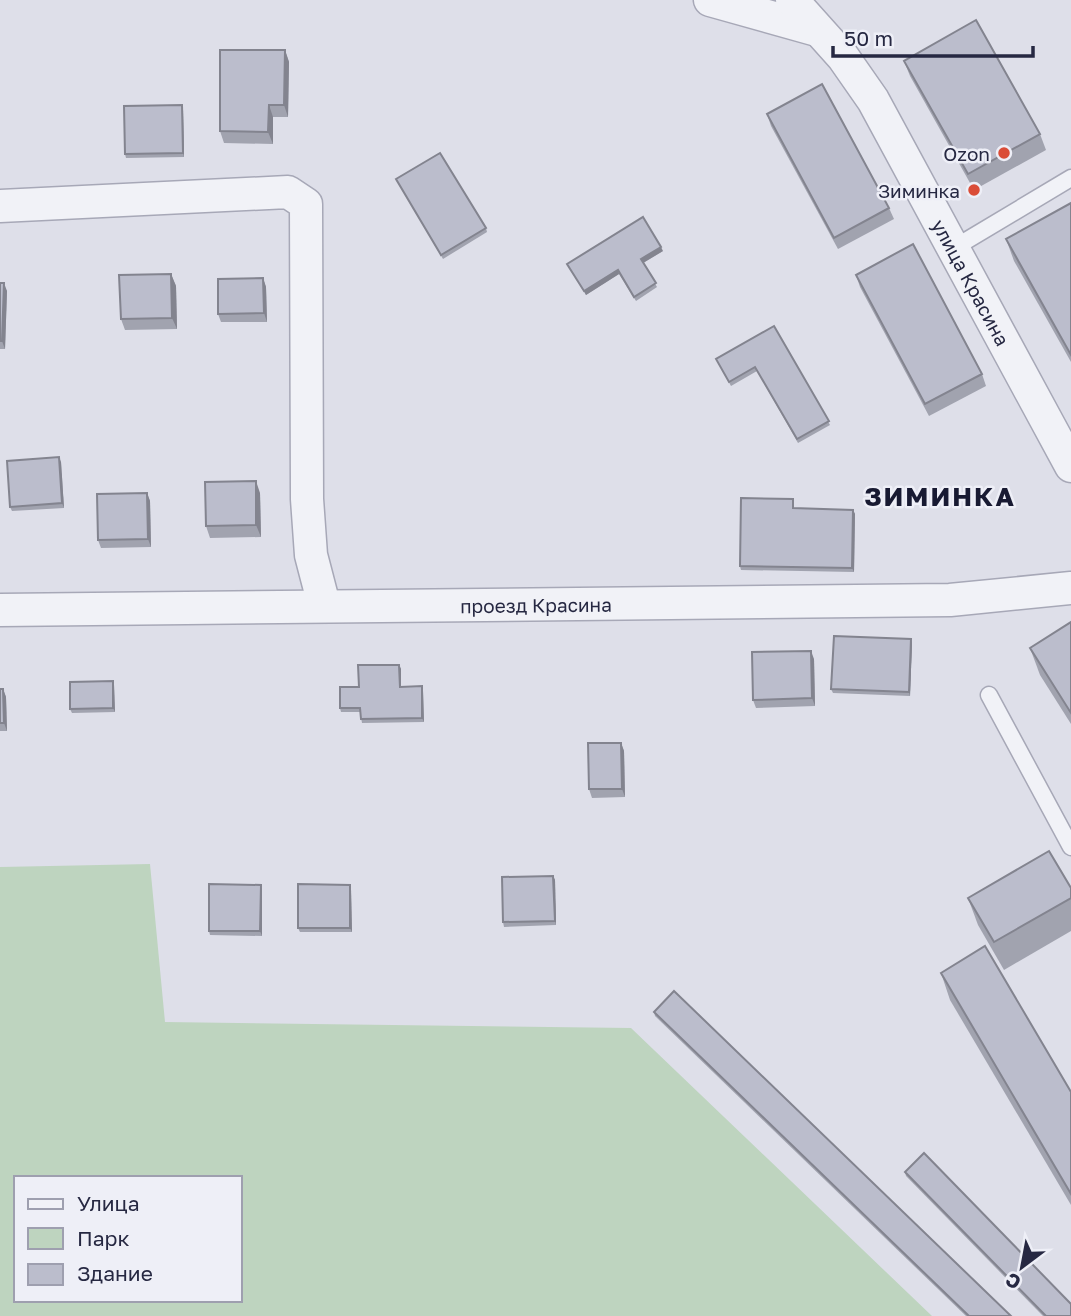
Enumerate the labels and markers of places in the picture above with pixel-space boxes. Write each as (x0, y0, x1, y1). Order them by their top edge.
place label: Ozon (943, 142, 990, 165)
marker: Ozon (996, 145, 1012, 161)
place label: Зиминка (878, 179, 960, 202)
marker: Зиминка (966, 182, 982, 198)

